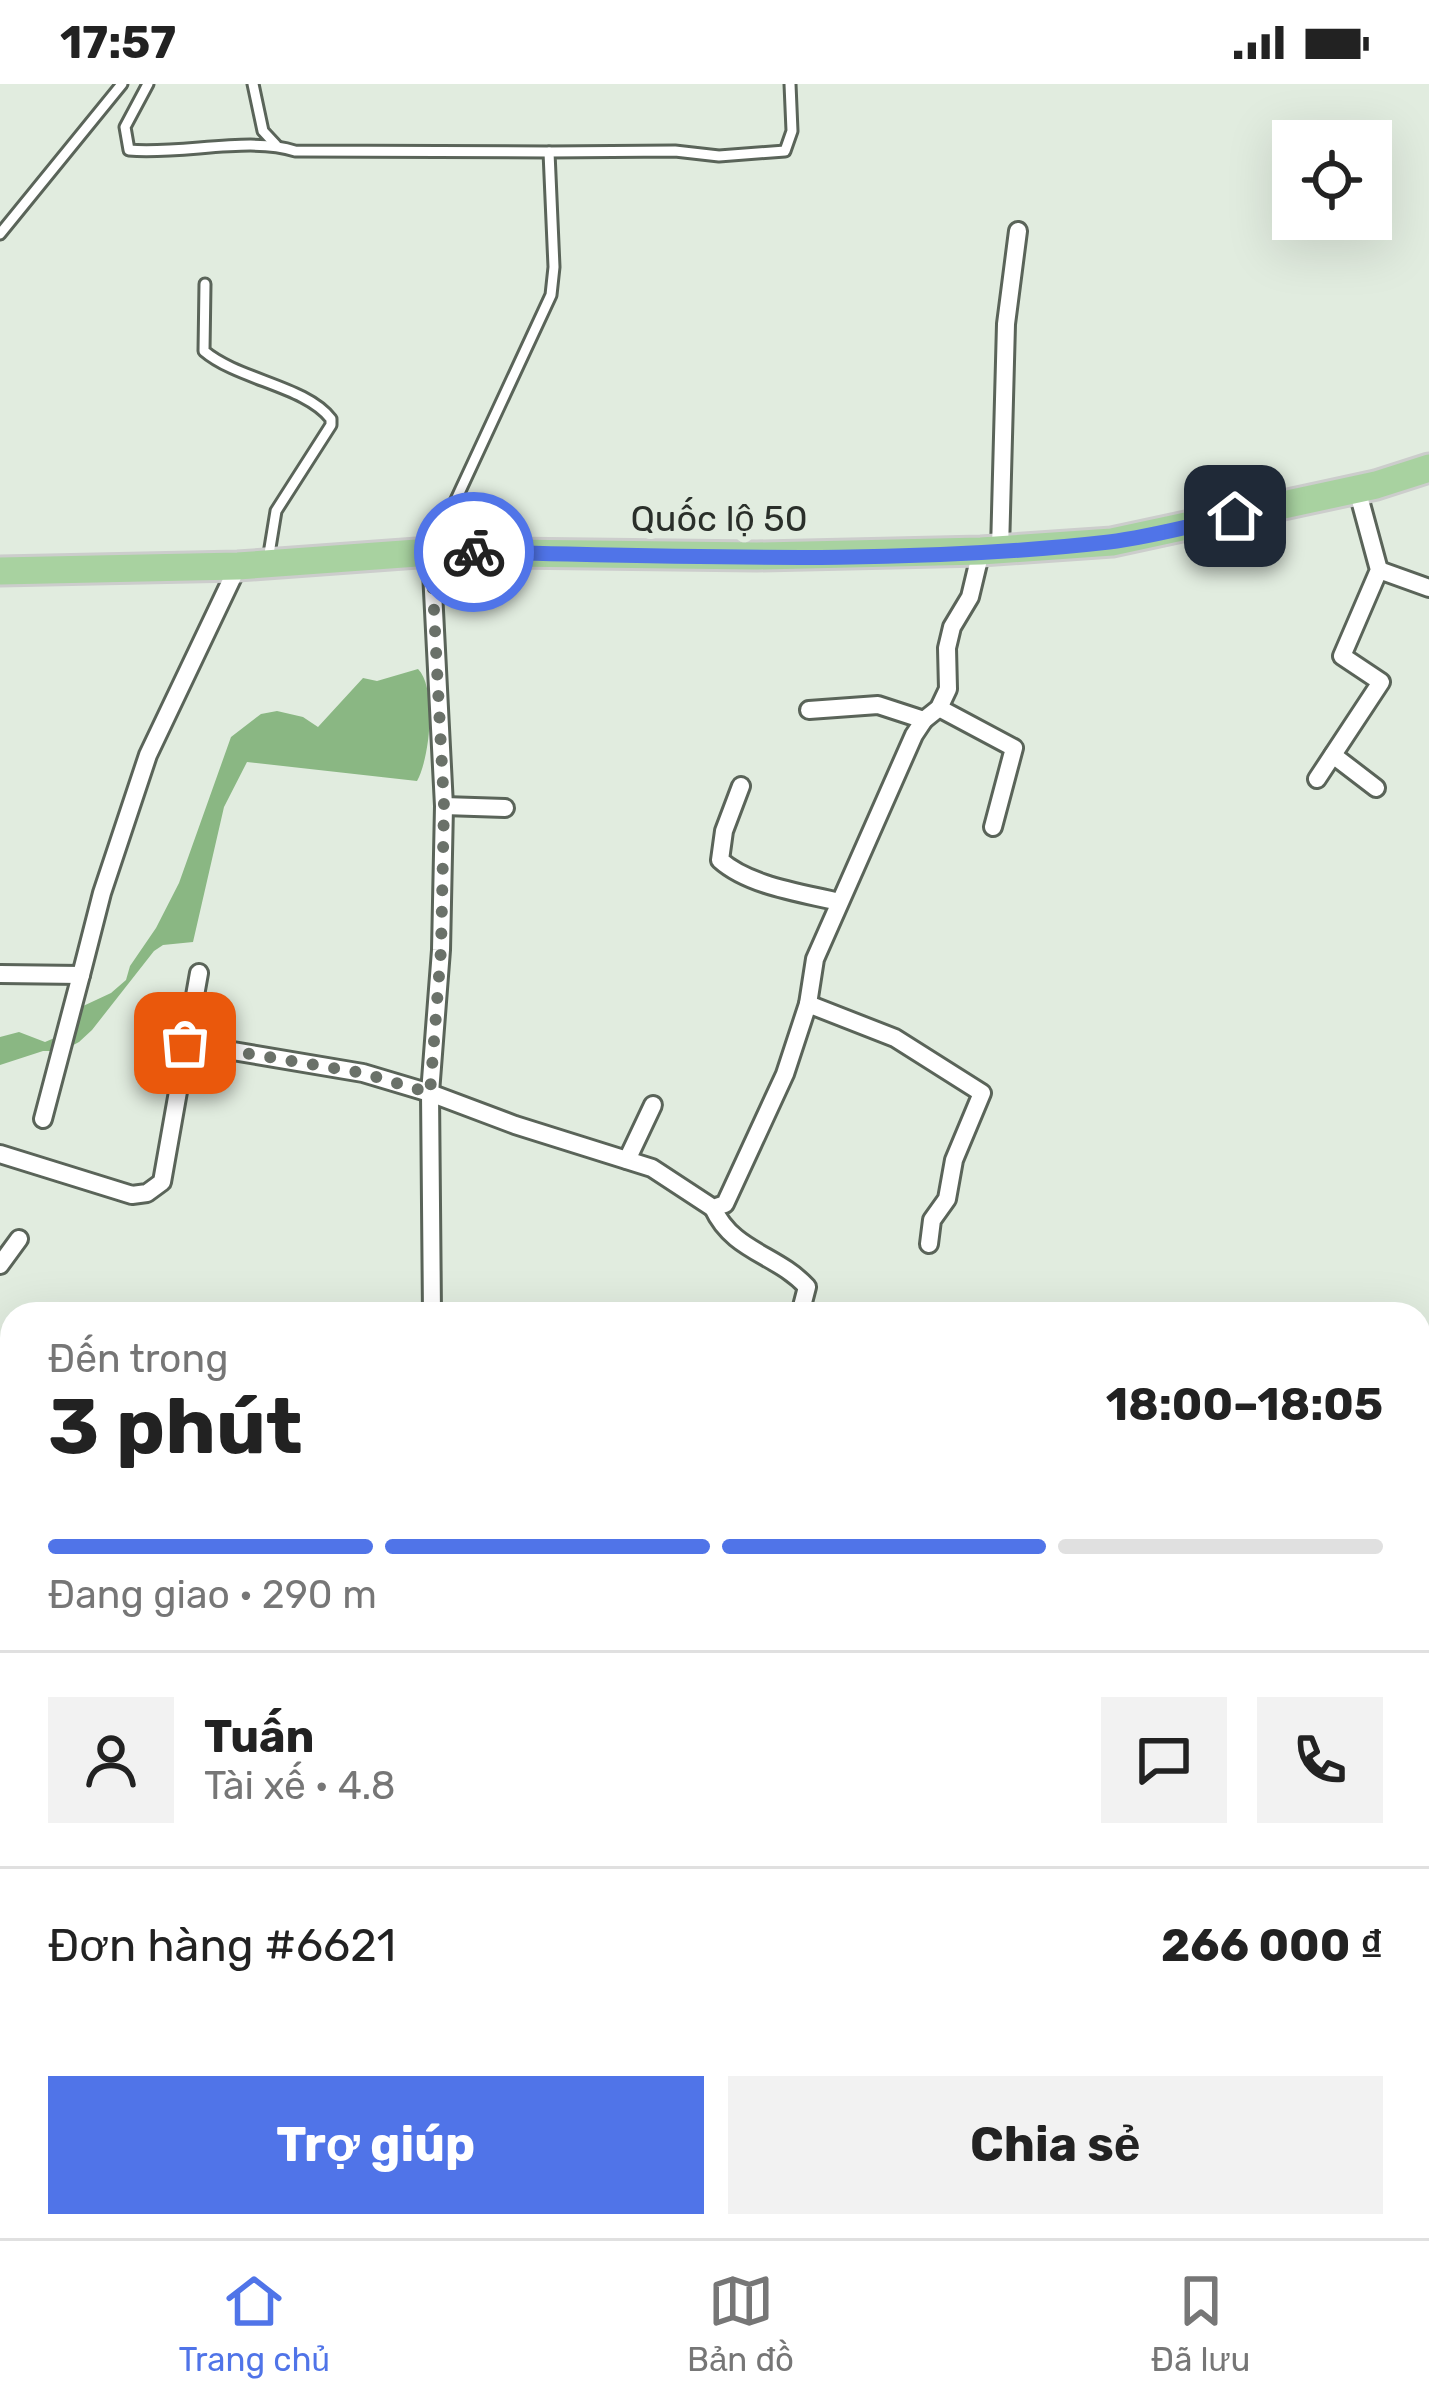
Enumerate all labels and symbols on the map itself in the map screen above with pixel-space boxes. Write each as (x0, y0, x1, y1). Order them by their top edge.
pin (1184, 465, 1286, 567)
courier (414, 492, 534, 612)
street label: Quốc lộ 50 (630, 497, 808, 540)
pin (134, 992, 236, 1094)

